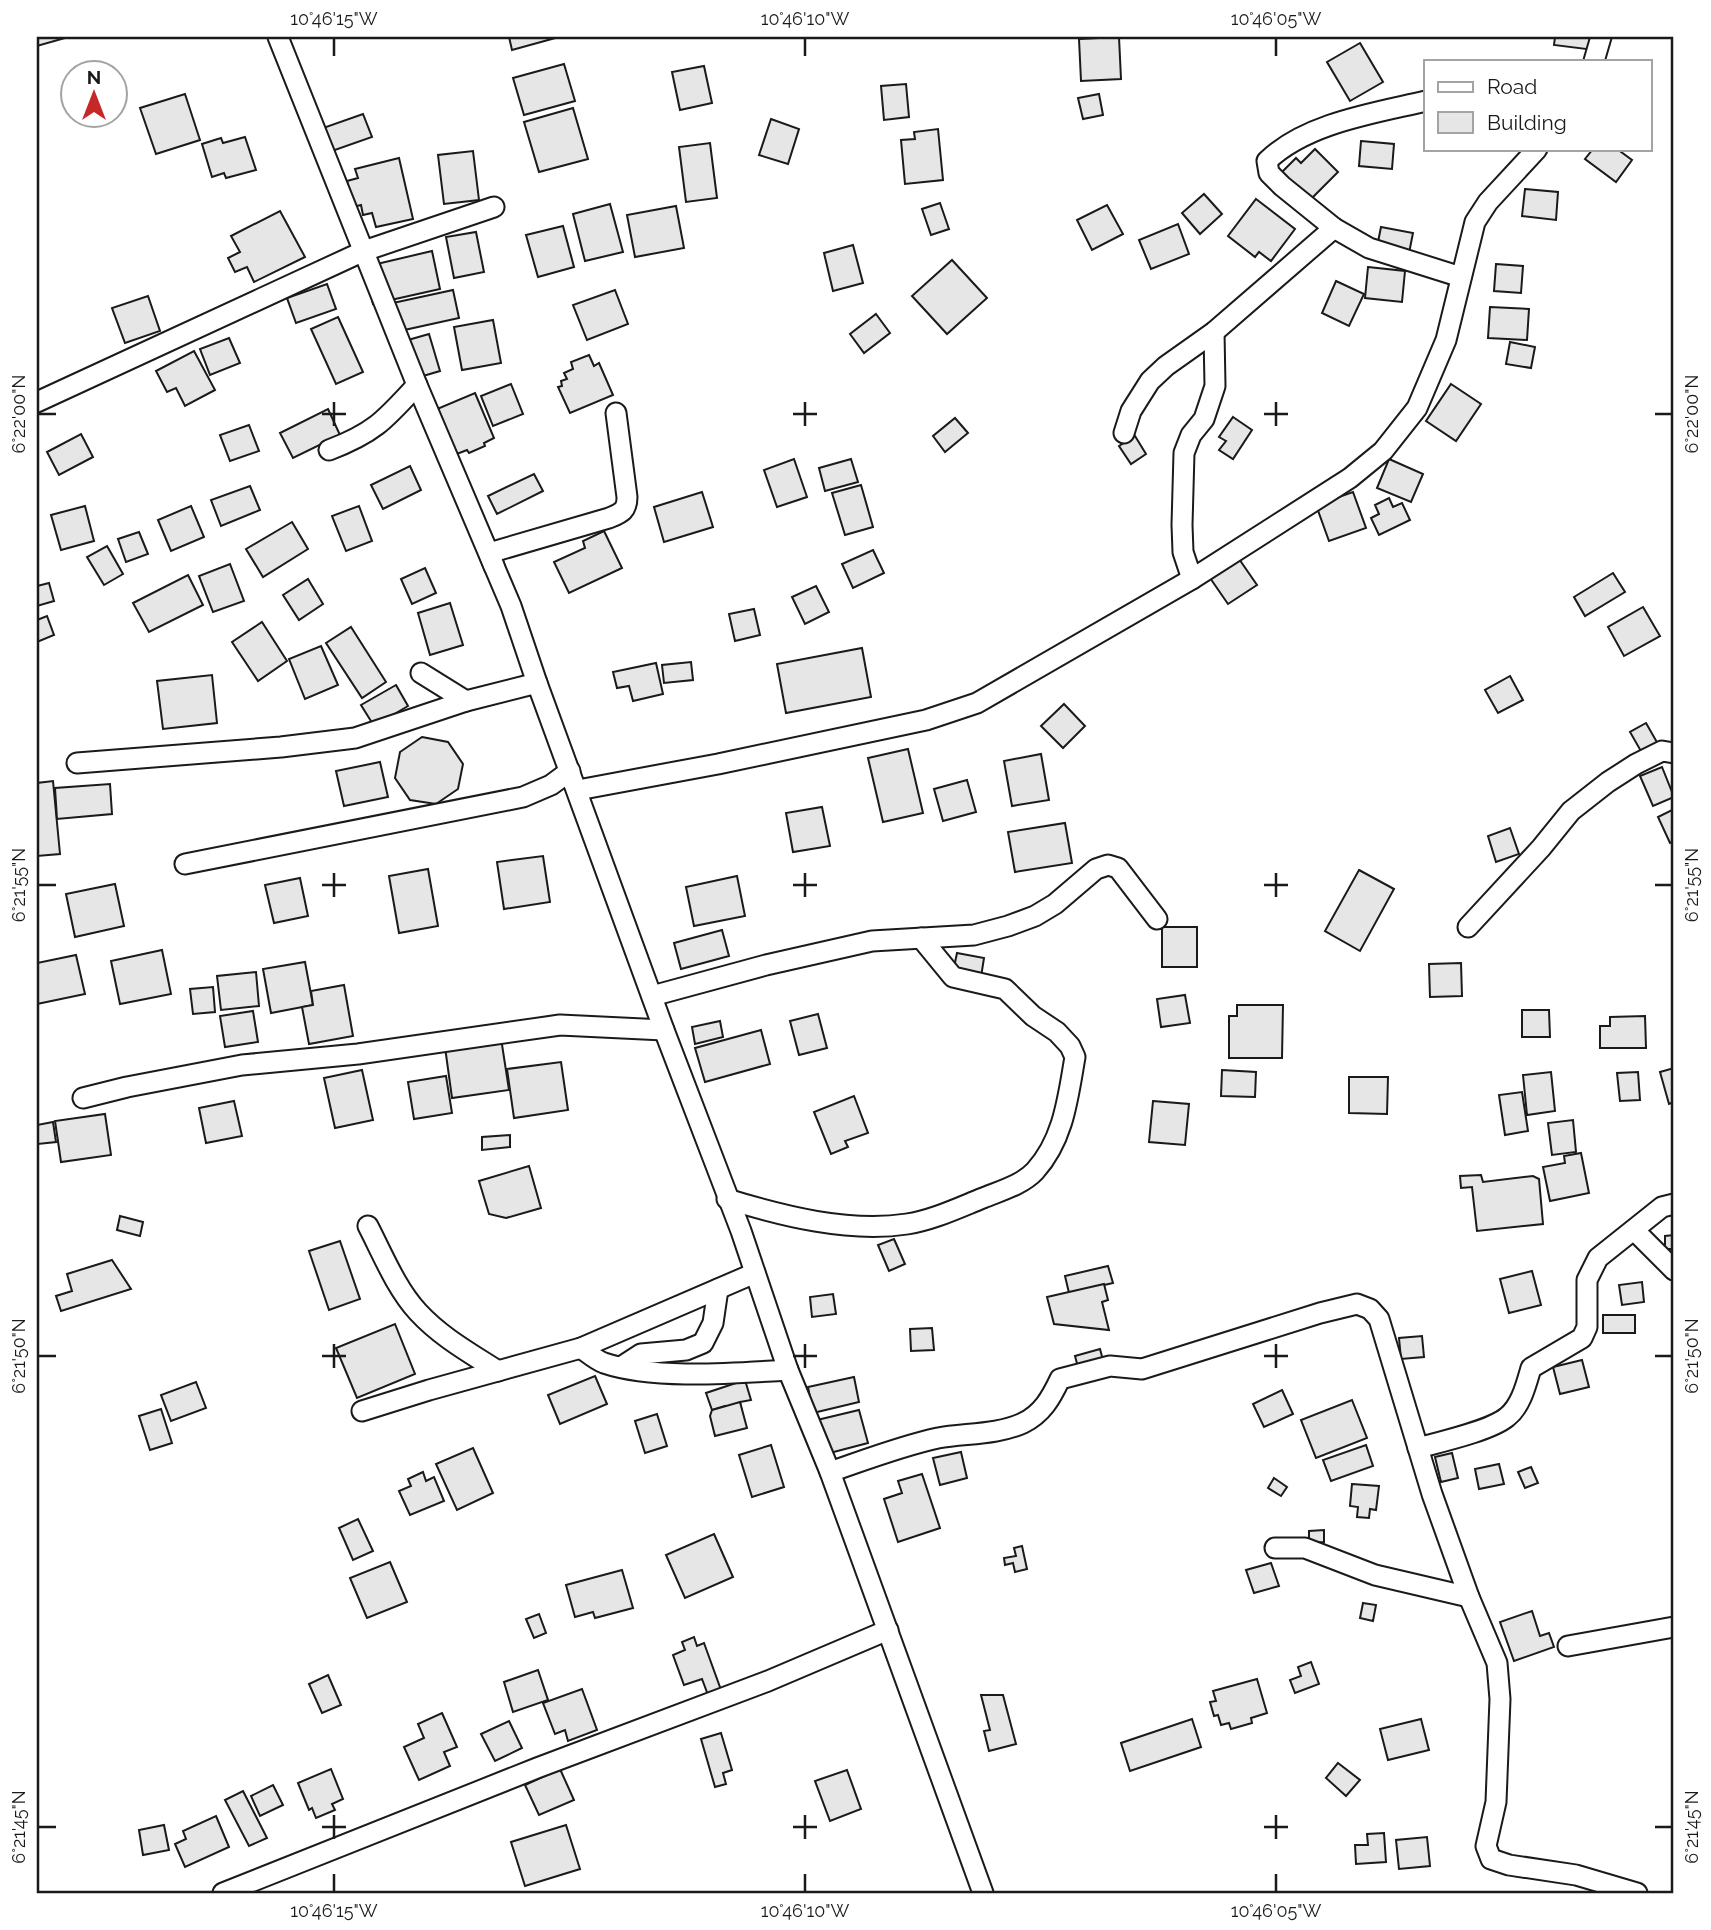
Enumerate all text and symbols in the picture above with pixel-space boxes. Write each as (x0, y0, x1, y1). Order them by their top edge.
text: 10°46'15"W (290, 8, 378, 29)
text: 10°46'10"W (761, 8, 849, 29)
text: 10°46'05"W (1231, 8, 1321, 29)
north arrow (60, 60, 130, 130)
legend (1424, 60, 1652, 150)
text: N (87, 66, 101, 88)
text: Road (1487, 74, 1537, 99)
text: Building (1487, 110, 1567, 135)
text: 6°22'00"N (8, 375, 29, 453)
text: 6°22'00"N (1681, 375, 1702, 453)
text: 6°21'55"N (8, 848, 29, 922)
text: 6°21'55"N (1681, 848, 1702, 922)
text: 6°21'50"N (8, 1318, 29, 1394)
text: 6°21'50"N (1681, 1318, 1702, 1394)
text: 6°21'45"N (8, 1790, 29, 1864)
text: 6°21'45"N (1681, 1790, 1702, 1864)
text: 10°46'15"W (290, 1900, 378, 1921)
text: 10°46'10"W (761, 1900, 849, 1921)
text: 10°46'05"W (1231, 1900, 1321, 1921)

